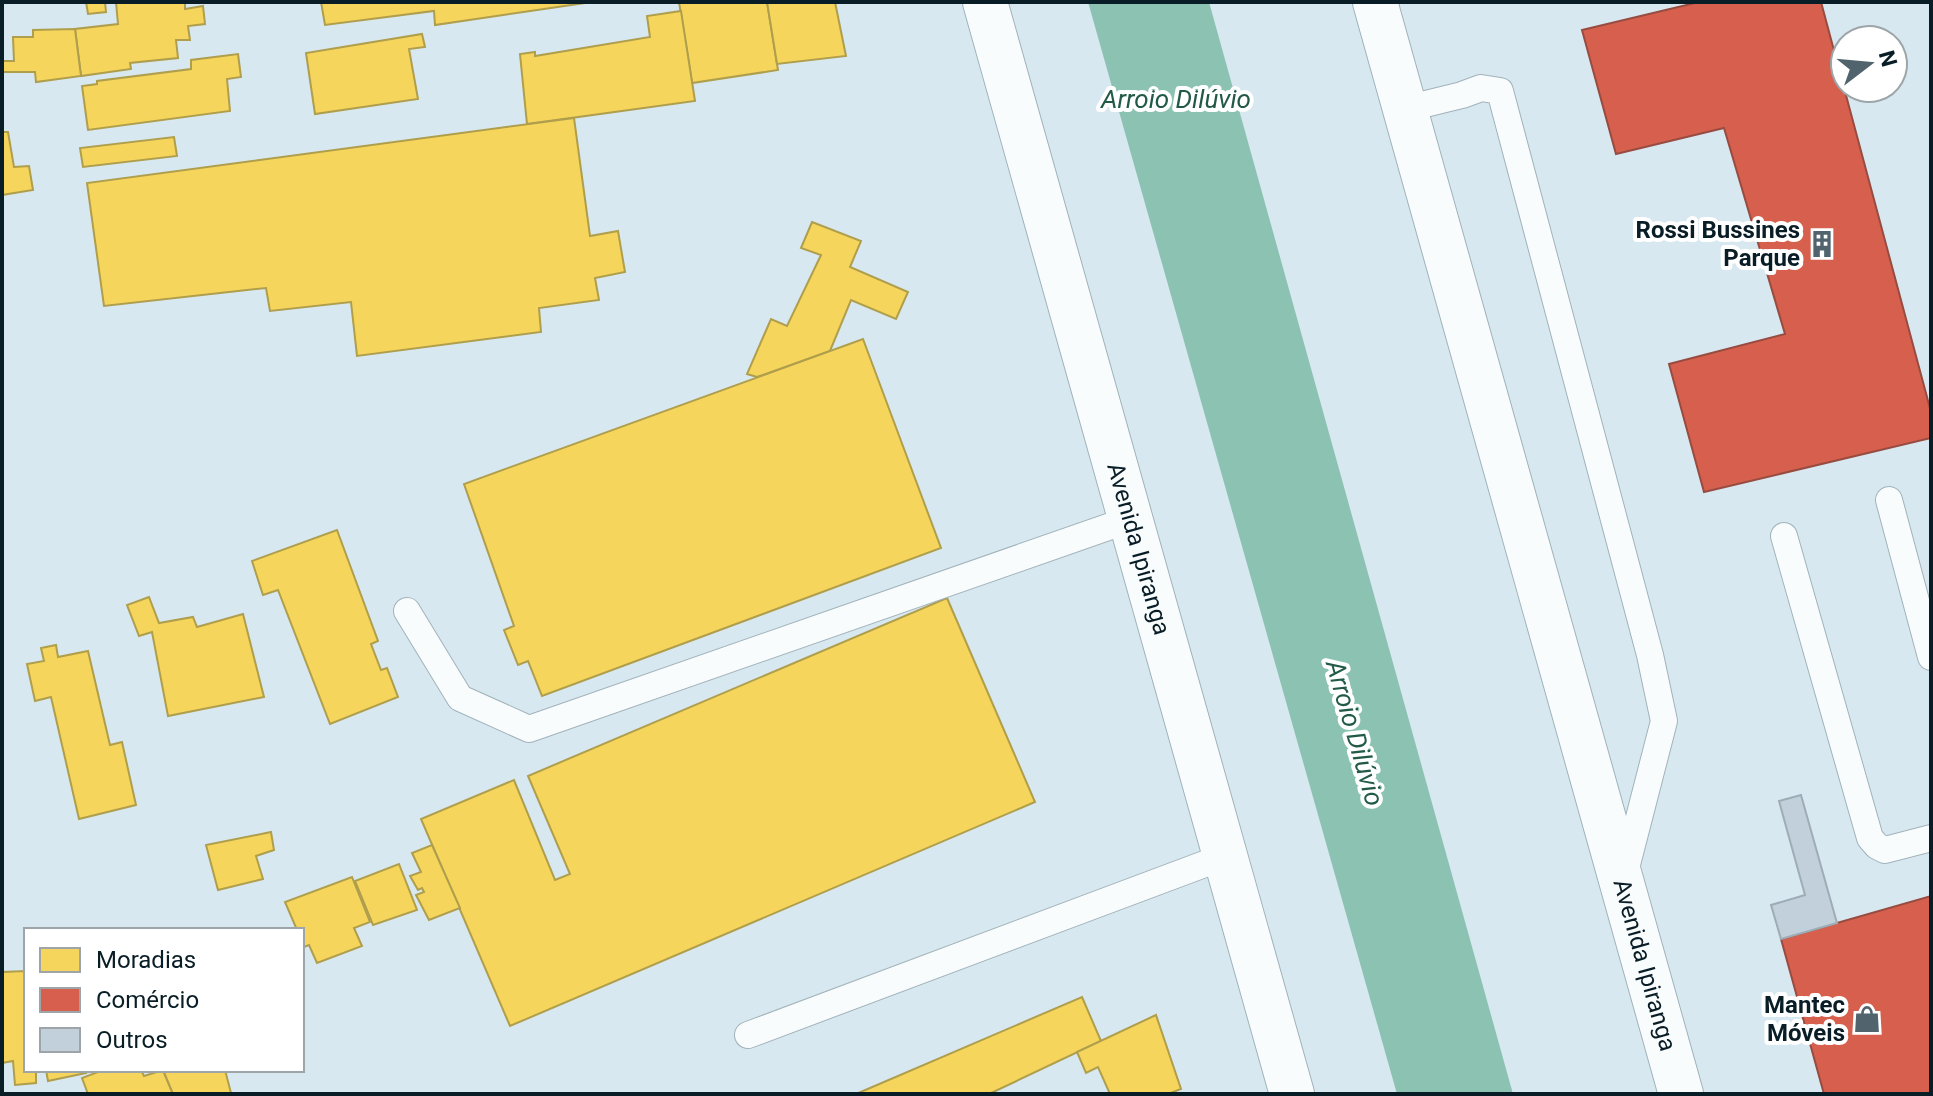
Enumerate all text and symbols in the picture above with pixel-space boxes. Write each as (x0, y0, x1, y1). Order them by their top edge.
north arrow (1829, 24, 1909, 104)
text: N (1874, 48, 1902, 70)
water label: Arroio Dilúvio (1099, 84, 1251, 114)
place label: Rossi Bussines Parque (1636, 216, 1800, 272)
building icon: Rossi Bussines Parque (1807, 229, 1837, 259)
street label: Avenida Ipiranga (1101, 460, 1176, 638)
water label: Arroio Dilúvio (1319, 655, 1390, 809)
street label: Avenida Ipiranga (1607, 876, 1682, 1054)
legend (24, 928, 304, 1072)
text: Moradias (96, 946, 196, 974)
text: Comércio (96, 986, 199, 1014)
place label: Mantec Móveis (1764, 991, 1845, 1047)
shop icon: Mantec Móveis (1852, 1004, 1882, 1034)
text: Outros (96, 1026, 168, 1054)

